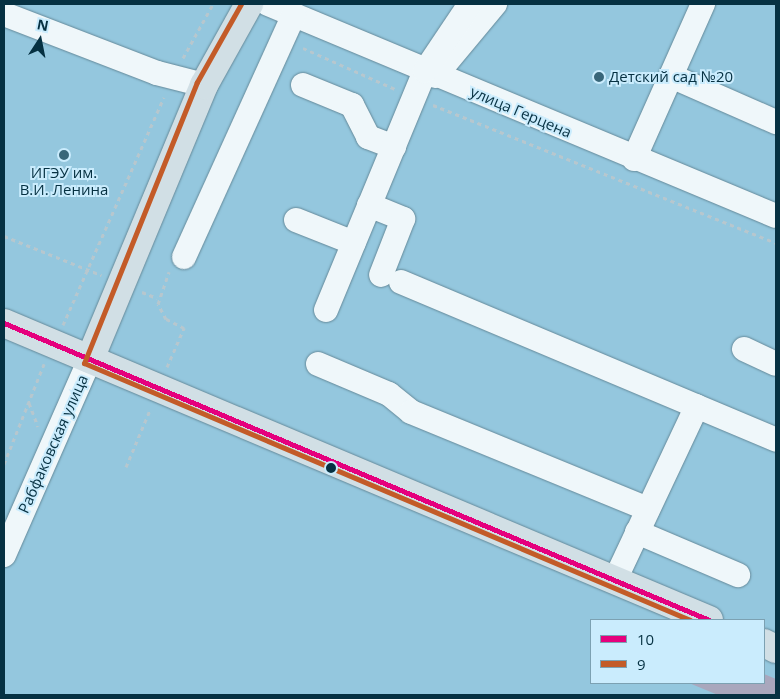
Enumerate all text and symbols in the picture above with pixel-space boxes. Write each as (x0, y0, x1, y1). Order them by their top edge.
text: N (36, 14, 50, 35)
north arrow (15, 15, 65, 65)
place label: Детский сад №20 (609, 68, 733, 86)
marker: Детский сад №20 (593, 71, 605, 83)
street label: улица Герцена (468, 83, 574, 141)
marker: ИГЭУ им. В.И. Ленина (58, 149, 70, 161)
place label: ИГЭУ им. В.И. Ленина (20, 163, 108, 198)
street label: Рабфаковская улица (14, 372, 92, 516)
unlabelled marker (326, 463, 336, 473)
legend (590, 619, 765, 684)
text: 10 (637, 629, 654, 649)
text: 9 (637, 654, 646, 674)

